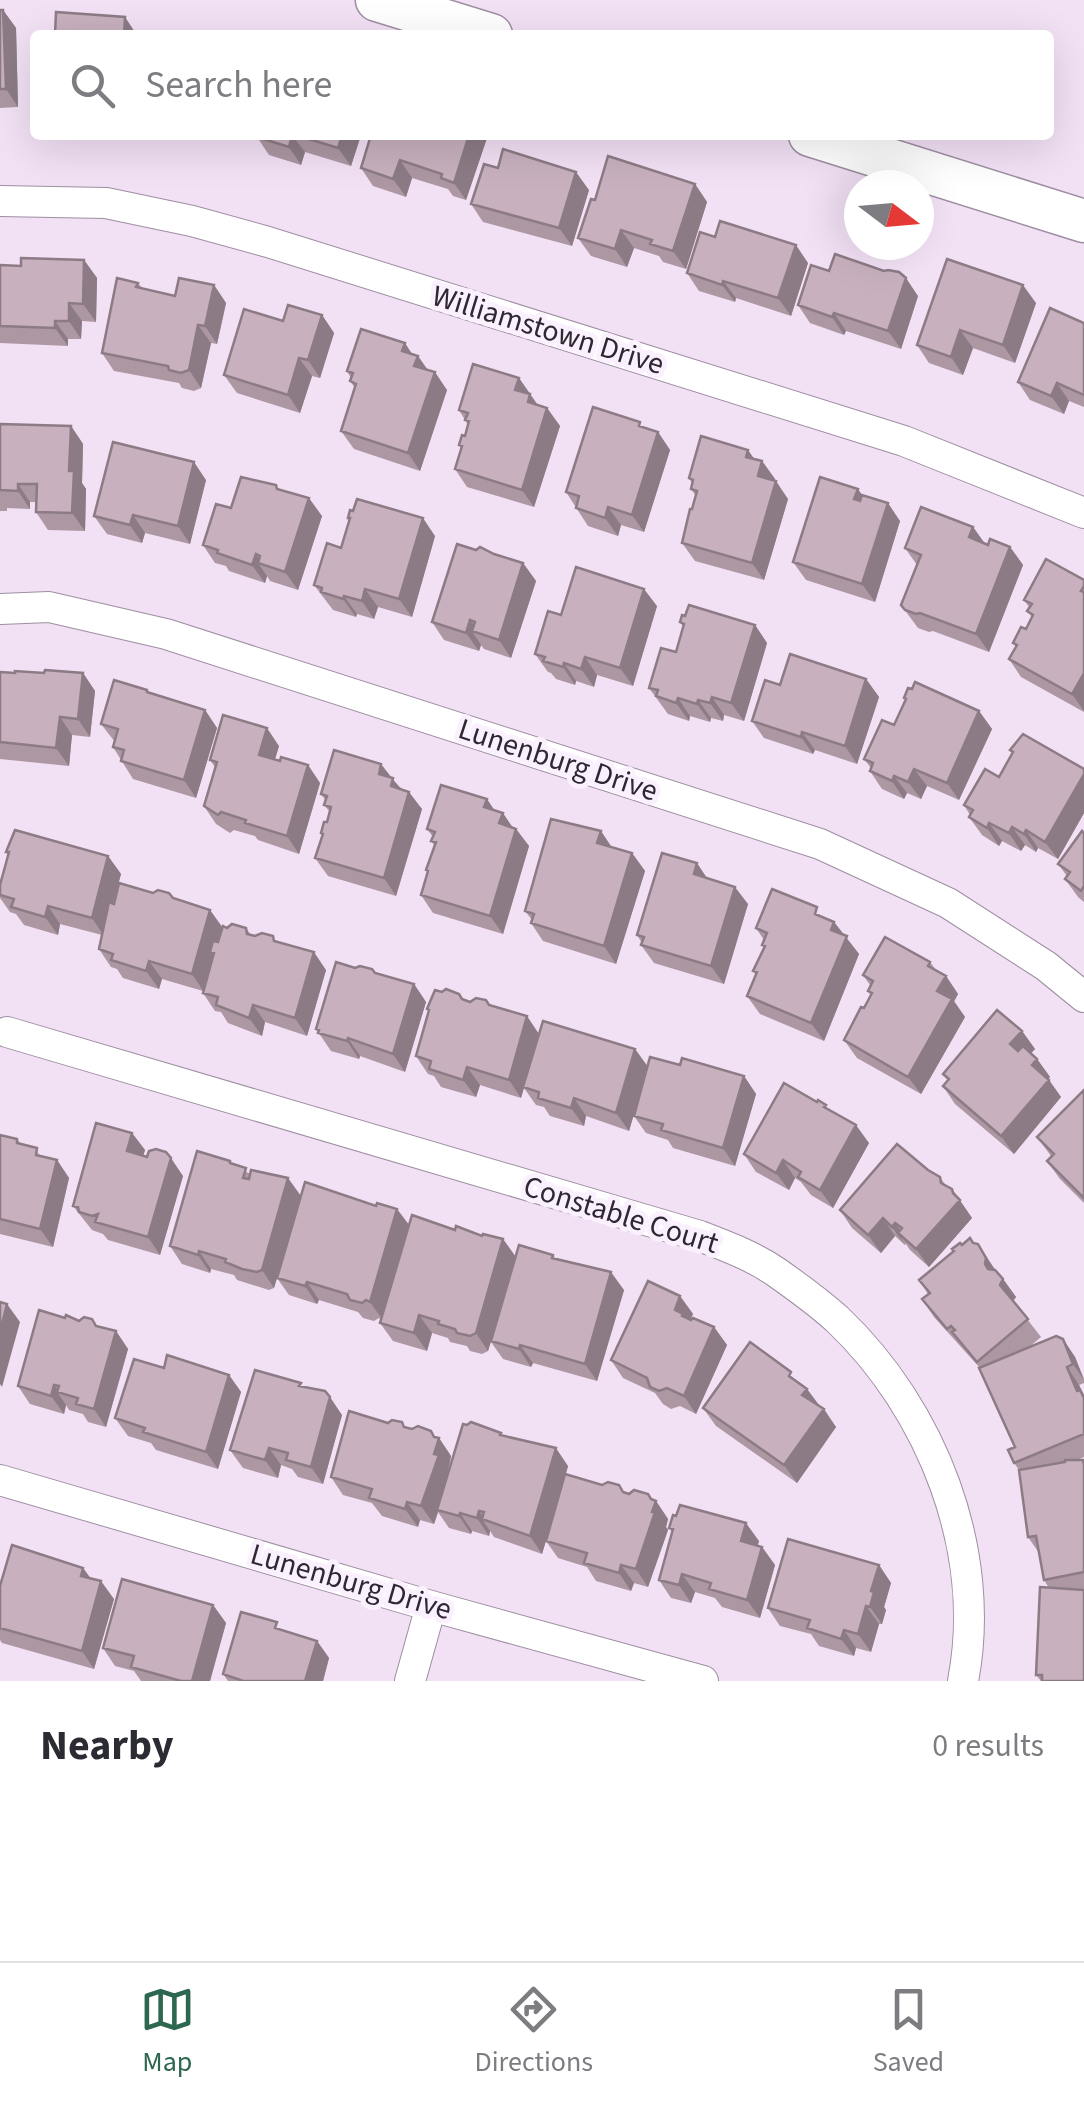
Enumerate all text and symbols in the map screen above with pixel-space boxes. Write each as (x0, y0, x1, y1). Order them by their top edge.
search box (30, 30, 1054, 140)
icon: search (65, 58, 120, 113)
text: Search here (145, 58, 332, 112)
north arrow (844, 170, 934, 260)
street label: Williamstown Drive (427, 274, 669, 386)
street label: Lunenburg Drive (453, 707, 663, 813)
street label: Constable Court (518, 1165, 724, 1265)
street label: Lunenburg Drive (245, 1533, 457, 1631)
text: Nearby (40, 1716, 174, 1776)
text: 0 results (932, 1723, 1044, 1769)
tab: Map (140, 1982, 195, 2082)
tab: Directions (475, 1982, 593, 2082)
tab: Saved (873, 1982, 944, 2082)

